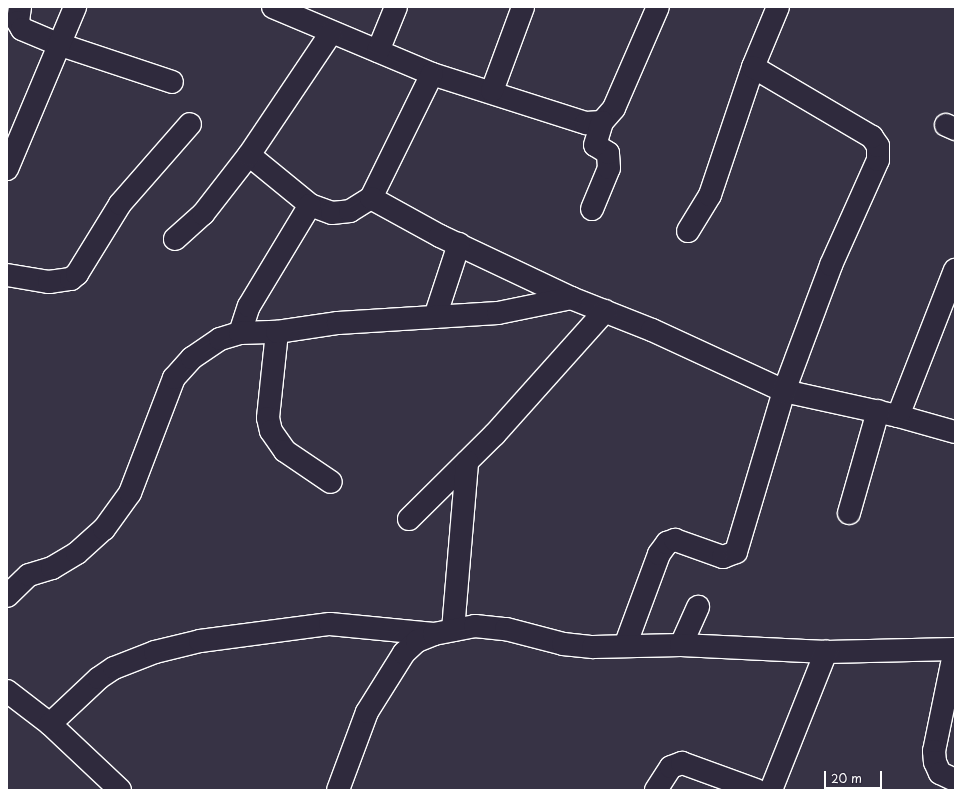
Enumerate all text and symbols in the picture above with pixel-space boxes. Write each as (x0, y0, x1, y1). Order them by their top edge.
scale bar (826, 763, 884, 789)
text: 20 m (831, 769, 862, 787)

